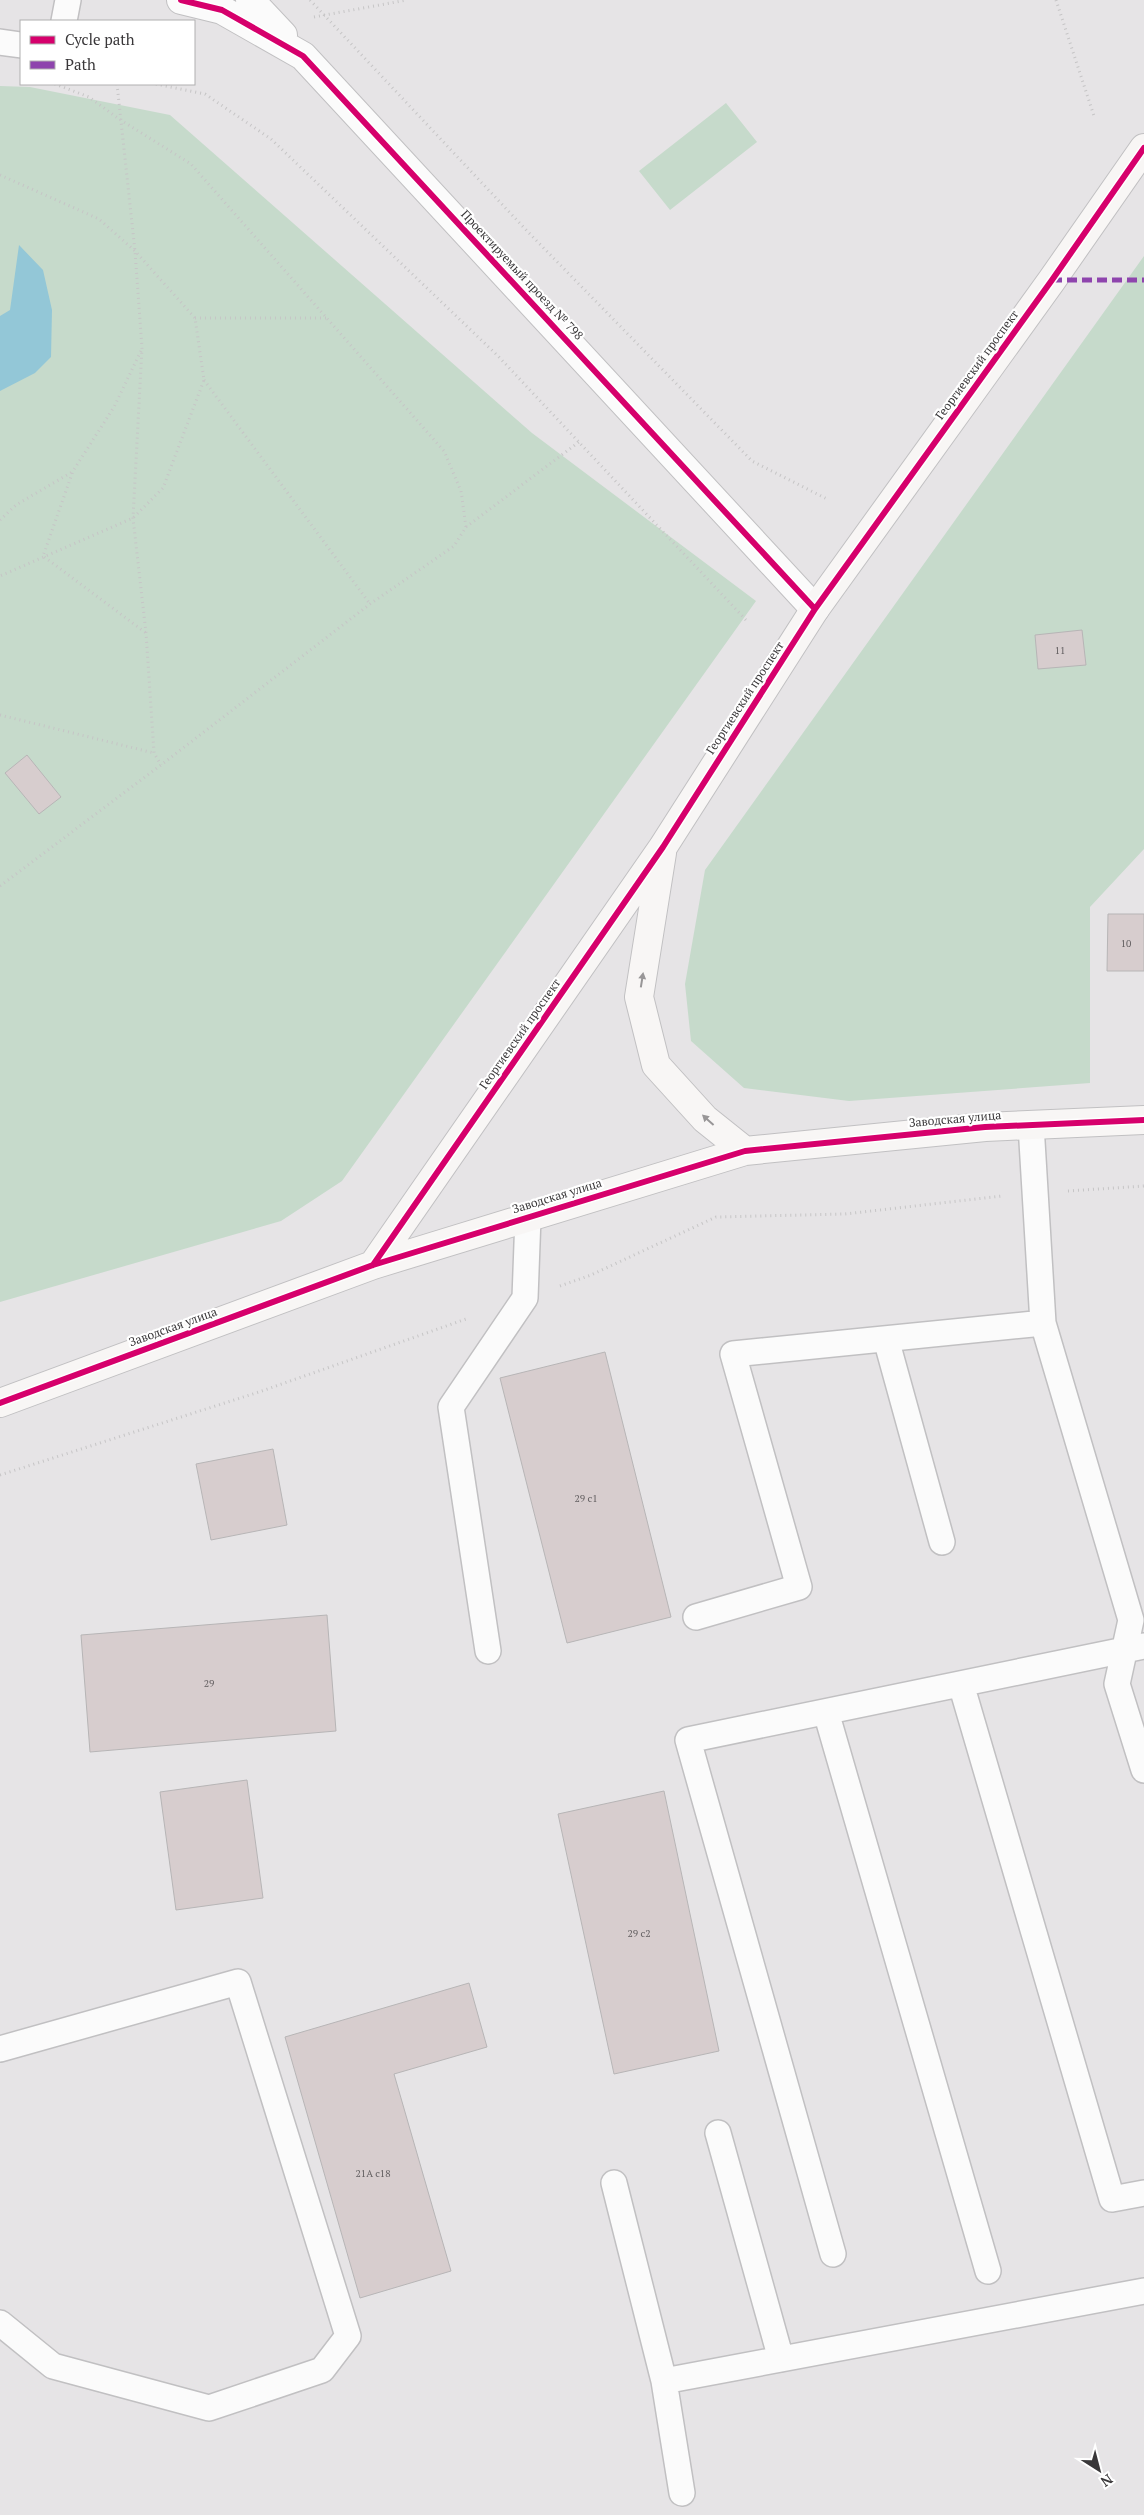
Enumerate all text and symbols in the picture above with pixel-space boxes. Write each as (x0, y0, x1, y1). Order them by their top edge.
legend (20, 20, 195, 85)
text: Cycle path (65, 29, 135, 49)
text: Path (65, 54, 96, 74)
street label: Проектируемый проезд № 798 (458, 207, 587, 343)
street label: Георгиевский проспект (932, 307, 1021, 422)
street label: Георгиевский проспект (702, 638, 787, 757)
house number: 11 (1055, 644, 1065, 657)
house number: 10 (1121, 937, 1131, 950)
one-way arrow (638, 972, 646, 988)
street label: Георгиевский проспект (476, 975, 563, 1092)
street label: Заводская улица (908, 1107, 1002, 1130)
one-way arrow (702, 1114, 714, 1126)
street label: Заводская улица (510, 1175, 603, 1216)
street label: Заводская улица (127, 1304, 219, 1349)
house number: 29 с1 (574, 1492, 598, 1505)
house number: 29 (204, 1677, 214, 1690)
house number: 29 с2 (627, 1927, 651, 1940)
house number: 21А с18 (355, 2167, 391, 2180)
north arrow (1074, 2445, 1124, 2495)
text: N (1097, 2470, 1117, 2492)

